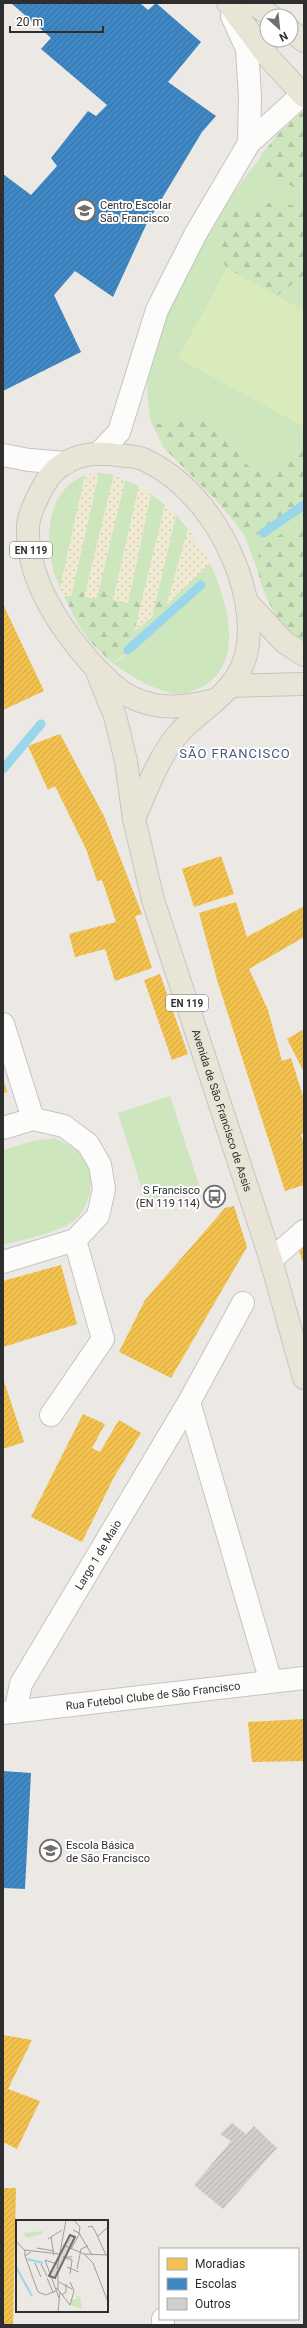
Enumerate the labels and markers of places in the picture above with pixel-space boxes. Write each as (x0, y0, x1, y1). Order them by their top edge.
school or university icon: Centro Escolar São Francisco (71, 198, 97, 224)
place label: Centro Escolar São Francisco (100, 199, 172, 225)
bus stop icon: S Francisco (EN 119 114) (202, 1183, 228, 1209)
place label: S Francisco (EN 119 114) (136, 1184, 200, 1210)
school or university icon: Escola Básica de São Francisco (38, 1838, 64, 1864)
place label: Escola Básica de São Francisco (66, 1839, 150, 1865)

